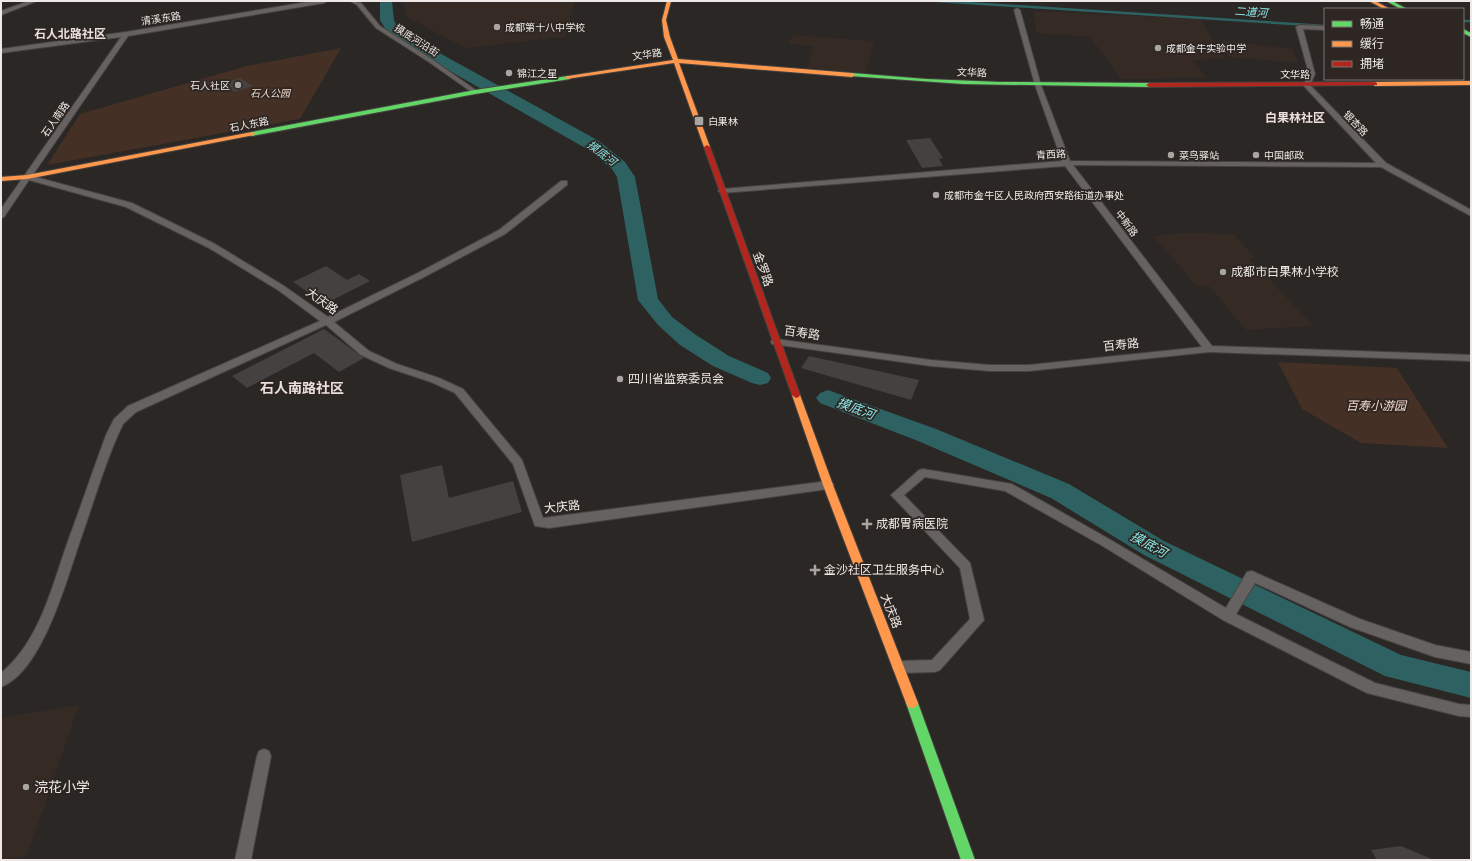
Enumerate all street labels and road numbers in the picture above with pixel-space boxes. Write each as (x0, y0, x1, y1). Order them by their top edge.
street label: 清溪东路 (140, 10, 182, 27)
street label: 摸底河沿街 (393, 22, 441, 59)
street label: 文华路 (631, 47, 663, 62)
street label: 文华路 (957, 66, 987, 79)
street label: 文华路 (1280, 69, 1310, 80)
street label: 石人南路 (39, 100, 71, 139)
street label: 银杏路 (1341, 109, 1370, 138)
street label: 石人东路 (228, 115, 270, 134)
street label: 青西路 (1036, 148, 1066, 161)
street label: 中新路 (1113, 208, 1140, 239)
street label: 金罗路 (750, 250, 776, 288)
street label: 大庆路 (303, 285, 341, 317)
street label: 百寿路 (783, 324, 821, 342)
street label: 百寿路 (1102, 336, 1140, 354)
street label: 大庆路 (543, 498, 581, 516)
street label: 大庆路 (878, 592, 904, 630)

